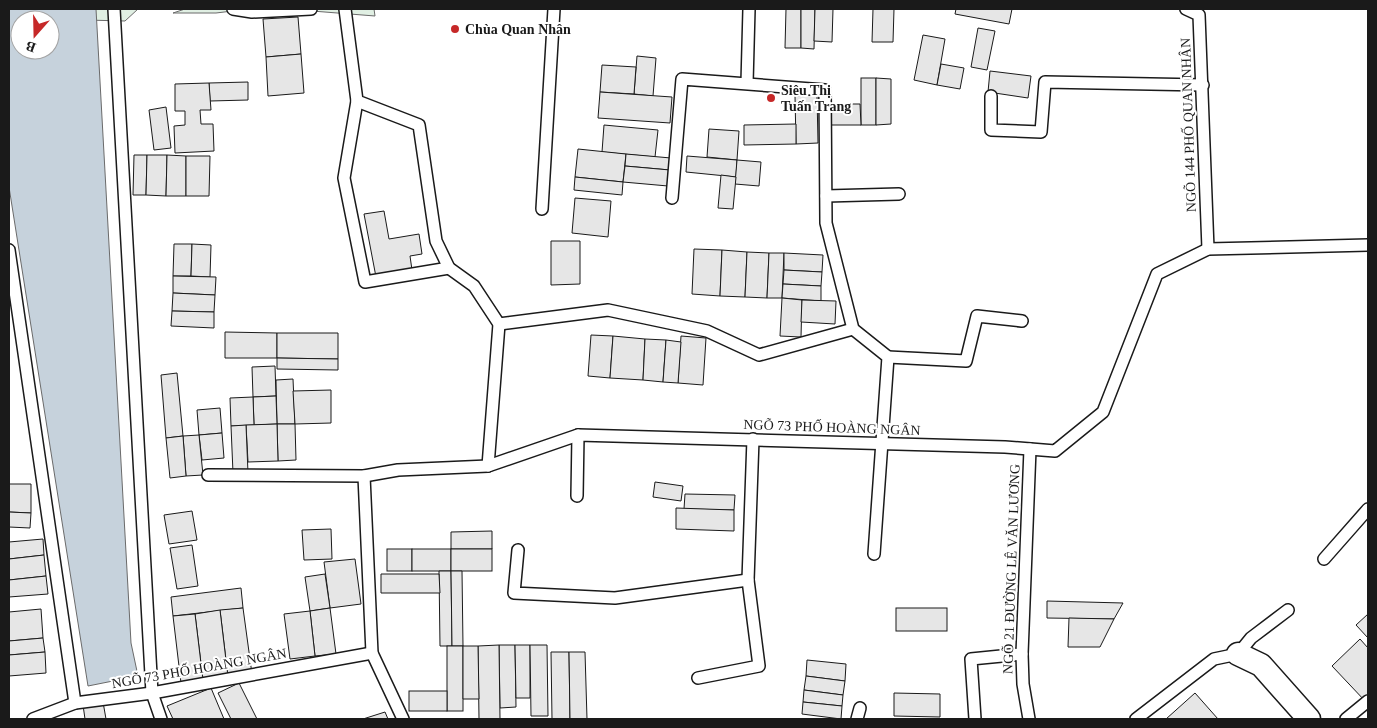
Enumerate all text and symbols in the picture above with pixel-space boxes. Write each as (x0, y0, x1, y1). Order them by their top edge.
north arrow (10, 10, 60, 60)
place label: Chùa Quan Nhân (465, 22, 571, 37)
marker: Chùa Quan Nhân (449, 23, 461, 35)
text: B (24, 38, 38, 55)
street label: NGÕ 144 PHỐ QUAN NHÂN (1176, 38, 1199, 212)
place label: Siêu Thị Tuấn Trang (781, 83, 851, 114)
marker: Siêu Thị Tuấn Trang (765, 92, 777, 104)
street label: NGÕ 73 PHỐ HOÀNG NGÂN (743, 415, 921, 438)
street label: NGÕ 21 ĐƯỜNG LÊ VĂN LƯƠNG (999, 464, 1023, 674)
street label: NGÕ 73 PHỐ HOÀNG NGÂN (110, 644, 288, 691)

